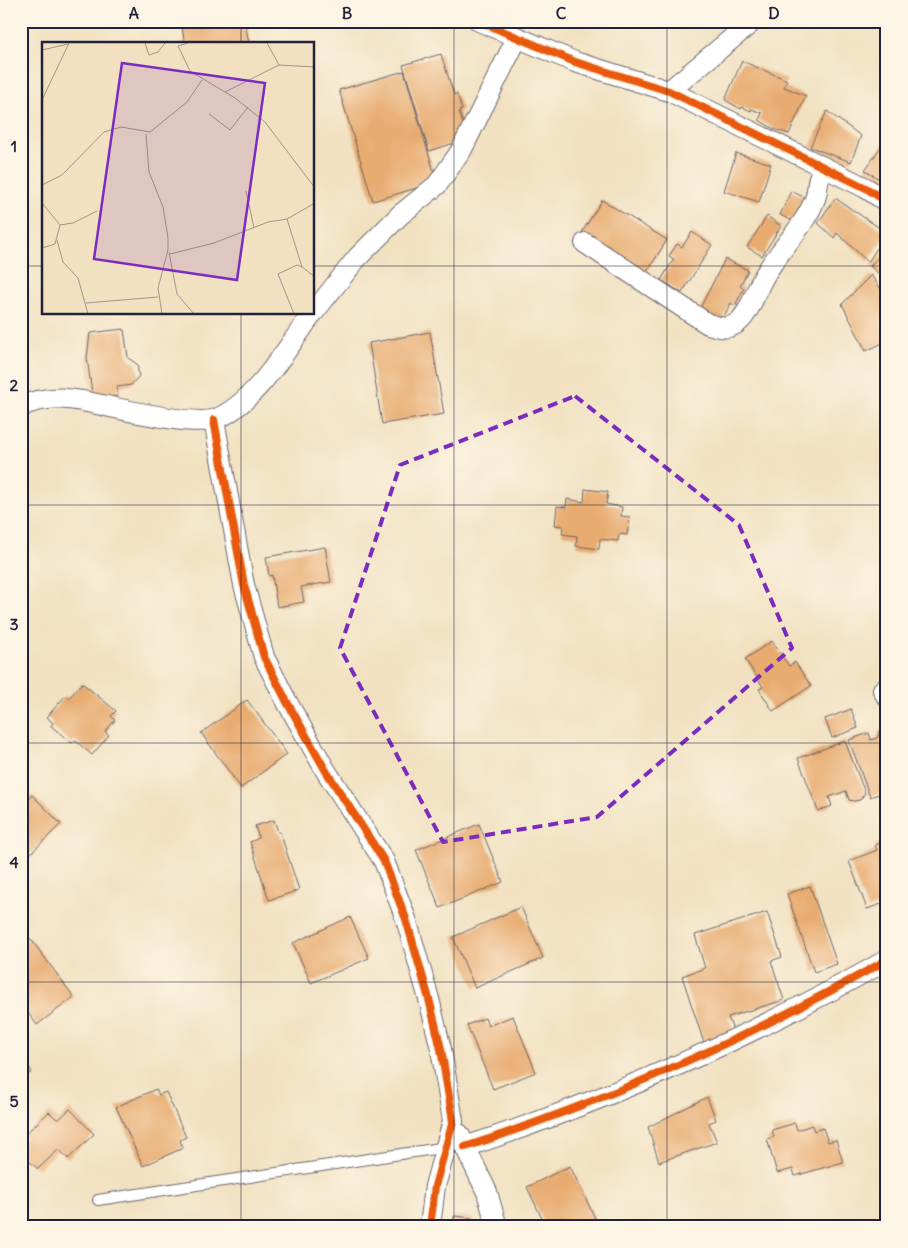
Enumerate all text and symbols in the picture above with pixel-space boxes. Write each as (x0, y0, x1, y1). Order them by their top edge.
text: A (129, 3, 139, 23)
text: B (342, 3, 353, 23)
text: C (556, 3, 567, 23)
text: D (768, 3, 780, 23)
inset map (42, 42, 315, 315)
text: 1 (11, 136, 17, 156)
text: 2 (10, 375, 19, 395)
text: 3 (9, 614, 19, 634)
text: 4 (9, 852, 19, 872)
text: 5 (9, 1091, 19, 1111)

